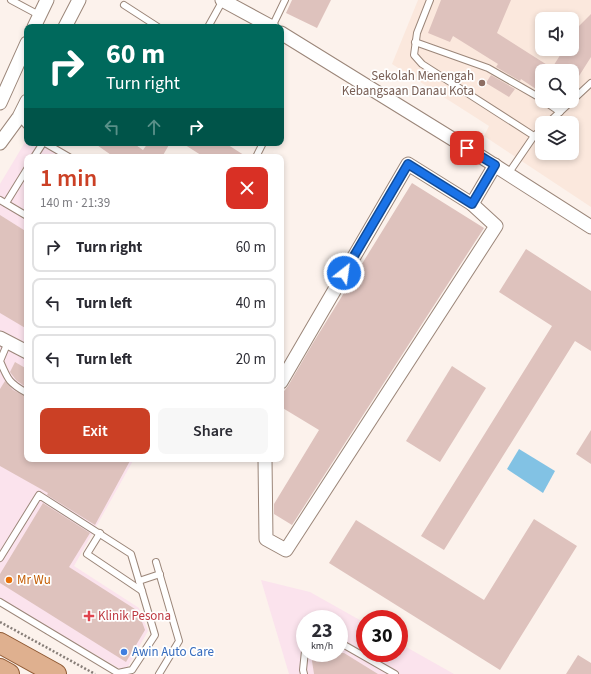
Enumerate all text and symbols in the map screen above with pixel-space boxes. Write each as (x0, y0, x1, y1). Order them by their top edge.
map controls (535, 12, 579, 160)
button: sound (535, 12, 579, 56)
text: 60 m (106, 34, 165, 74)
icon: right (40, 40, 92, 92)
button: search (535, 64, 579, 108)
place label: Sekolah Menengah Kebangsaan Danau Kota (342, 67, 474, 100)
text: Turn right (106, 71, 180, 96)
marker: Sekolah Menengah Kebangsaan Danau Kota (477, 78, 487, 88)
icon: left (101, 116, 123, 138)
icon: ahead (143, 116, 165, 138)
icon: right (185, 116, 207, 138)
button: layers (535, 116, 579, 160)
pin (450, 131, 484, 165)
icon: arrive (456, 137, 478, 159)
text: 1 min (40, 161, 97, 196)
button: close (226, 167, 268, 209)
text: 140 m · 21:39 (40, 194, 110, 212)
icon: right (42, 236, 64, 258)
text: Turn right (76, 237, 142, 258)
text: 60 m (236, 237, 266, 258)
position arrow (323, 252, 365, 294)
icon: left (42, 292, 64, 314)
text: Turn left (76, 293, 132, 314)
text: 40 m (236, 293, 266, 314)
icon: left (42, 348, 64, 370)
text: Turn left (76, 349, 132, 370)
text: 20 m (236, 349, 266, 370)
button: Exit (40, 408, 150, 454)
button: Share (158, 408, 268, 454)
place label: Mr Wu (17, 571, 51, 589)
marker: Mr Wu (4, 575, 14, 585)
place label: Klinik Pesona (98, 607, 171, 625)
marker: Klinik Pesona (83, 610, 95, 622)
speed limit sign: 30 (356, 610, 408, 662)
text: 23 (311, 617, 333, 645)
text: km/h (311, 639, 333, 653)
place label: Awin Auto Care (132, 643, 214, 661)
marker: Awin Auto Care (119, 647, 129, 657)

